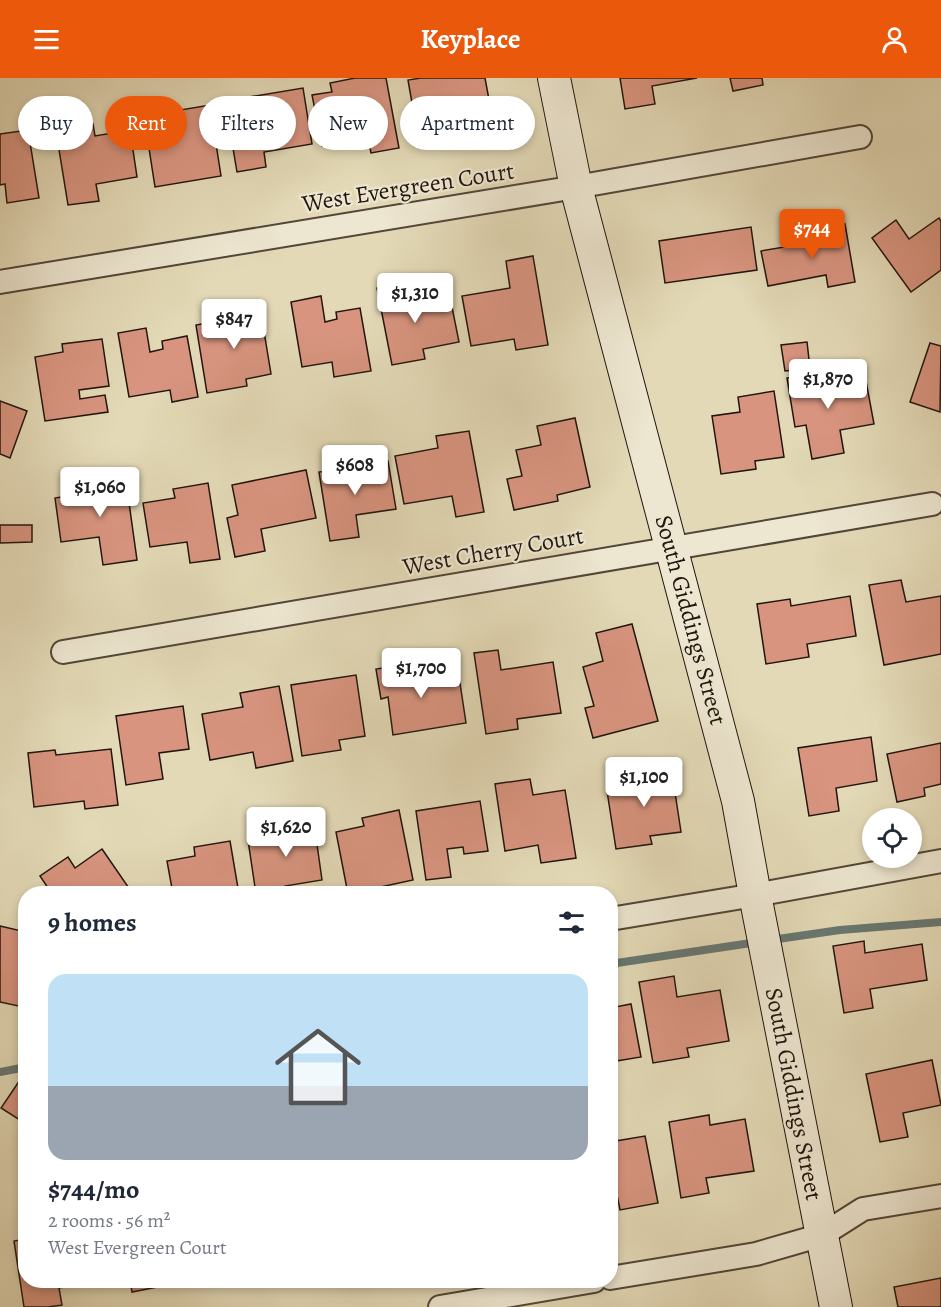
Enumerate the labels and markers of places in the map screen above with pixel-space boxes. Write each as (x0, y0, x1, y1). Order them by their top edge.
pin: $744 (776, 209, 848, 260)
pin: $1,310 (366, 273, 464, 324)
pin: $847 (198, 299, 270, 350)
pin: $1,870 (779, 359, 877, 410)
pin: $608 (319, 445, 391, 496)
pin: $1,060 (51, 467, 149, 518)
pin: $1,700 (372, 648, 470, 699)
pin: $1,100 (595, 757, 693, 808)
pin: $1,620 (237, 807, 335, 858)

